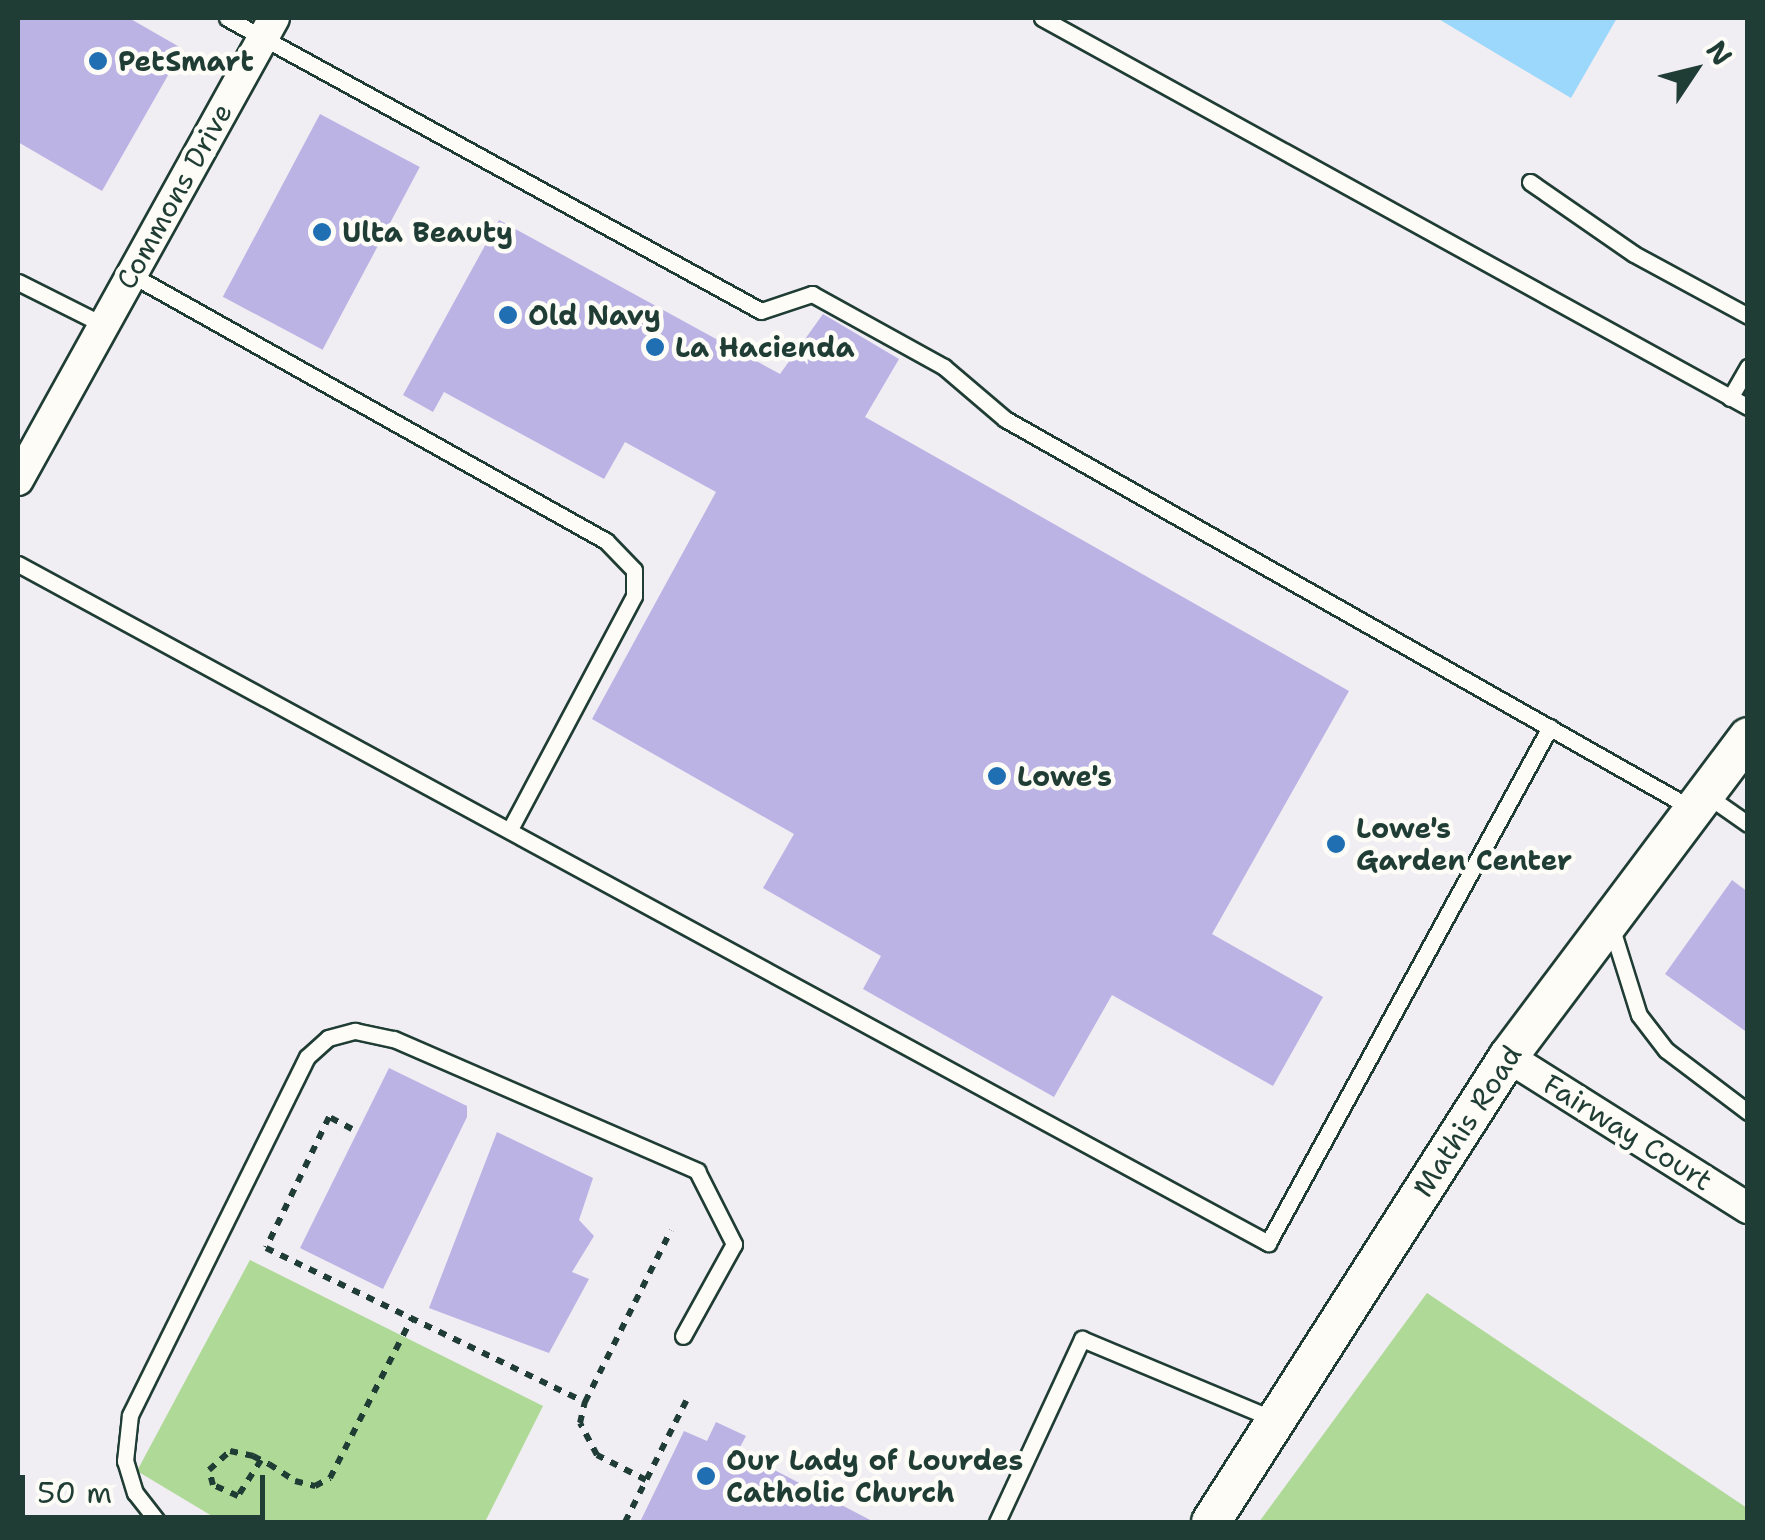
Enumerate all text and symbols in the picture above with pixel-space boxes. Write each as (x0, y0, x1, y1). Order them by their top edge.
north arrow (1645, 20, 1745, 120)
text: N (1698, 33, 1742, 73)
place label: PetSmart (118, 44, 254, 78)
marker: PetSmart (87, 50, 109, 72)
street label: Commons Drive (109, 97, 239, 295)
place label: Ulta Beauty (342, 215, 513, 249)
marker: Ulta Beauty (311, 221, 333, 243)
place label: Old Navy (528, 298, 661, 332)
marker: Old Navy (497, 304, 519, 326)
place label: La Hacienda (675, 330, 855, 364)
marker: La Hacienda (644, 336, 666, 358)
place label: Lowe's (1017, 759, 1112, 793)
marker: Lowe's (986, 765, 1008, 787)
place label: Lowe's Garden Center (1356, 811, 1572, 877)
marker: Lowe's Garden Center (1325, 833, 1347, 855)
street label: Mathis Road (1406, 1039, 1528, 1203)
street label: Fairway Court (1537, 1067, 1719, 1197)
place label: Our Lady of Lourdes Catholic Church (726, 1443, 1023, 1509)
scale bar (25, 1455, 270, 1517)
marker: Our Lady of Lourdes Catholic Church (695, 1465, 717, 1487)
text: 50 m (37, 1472, 112, 1513)

